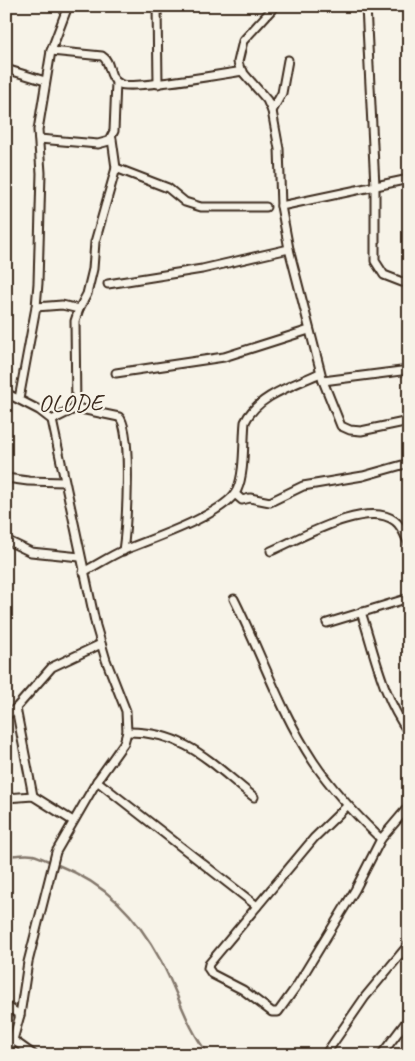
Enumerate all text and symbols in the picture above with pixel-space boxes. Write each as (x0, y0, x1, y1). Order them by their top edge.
district label: OLODE (39, 388, 106, 418)

